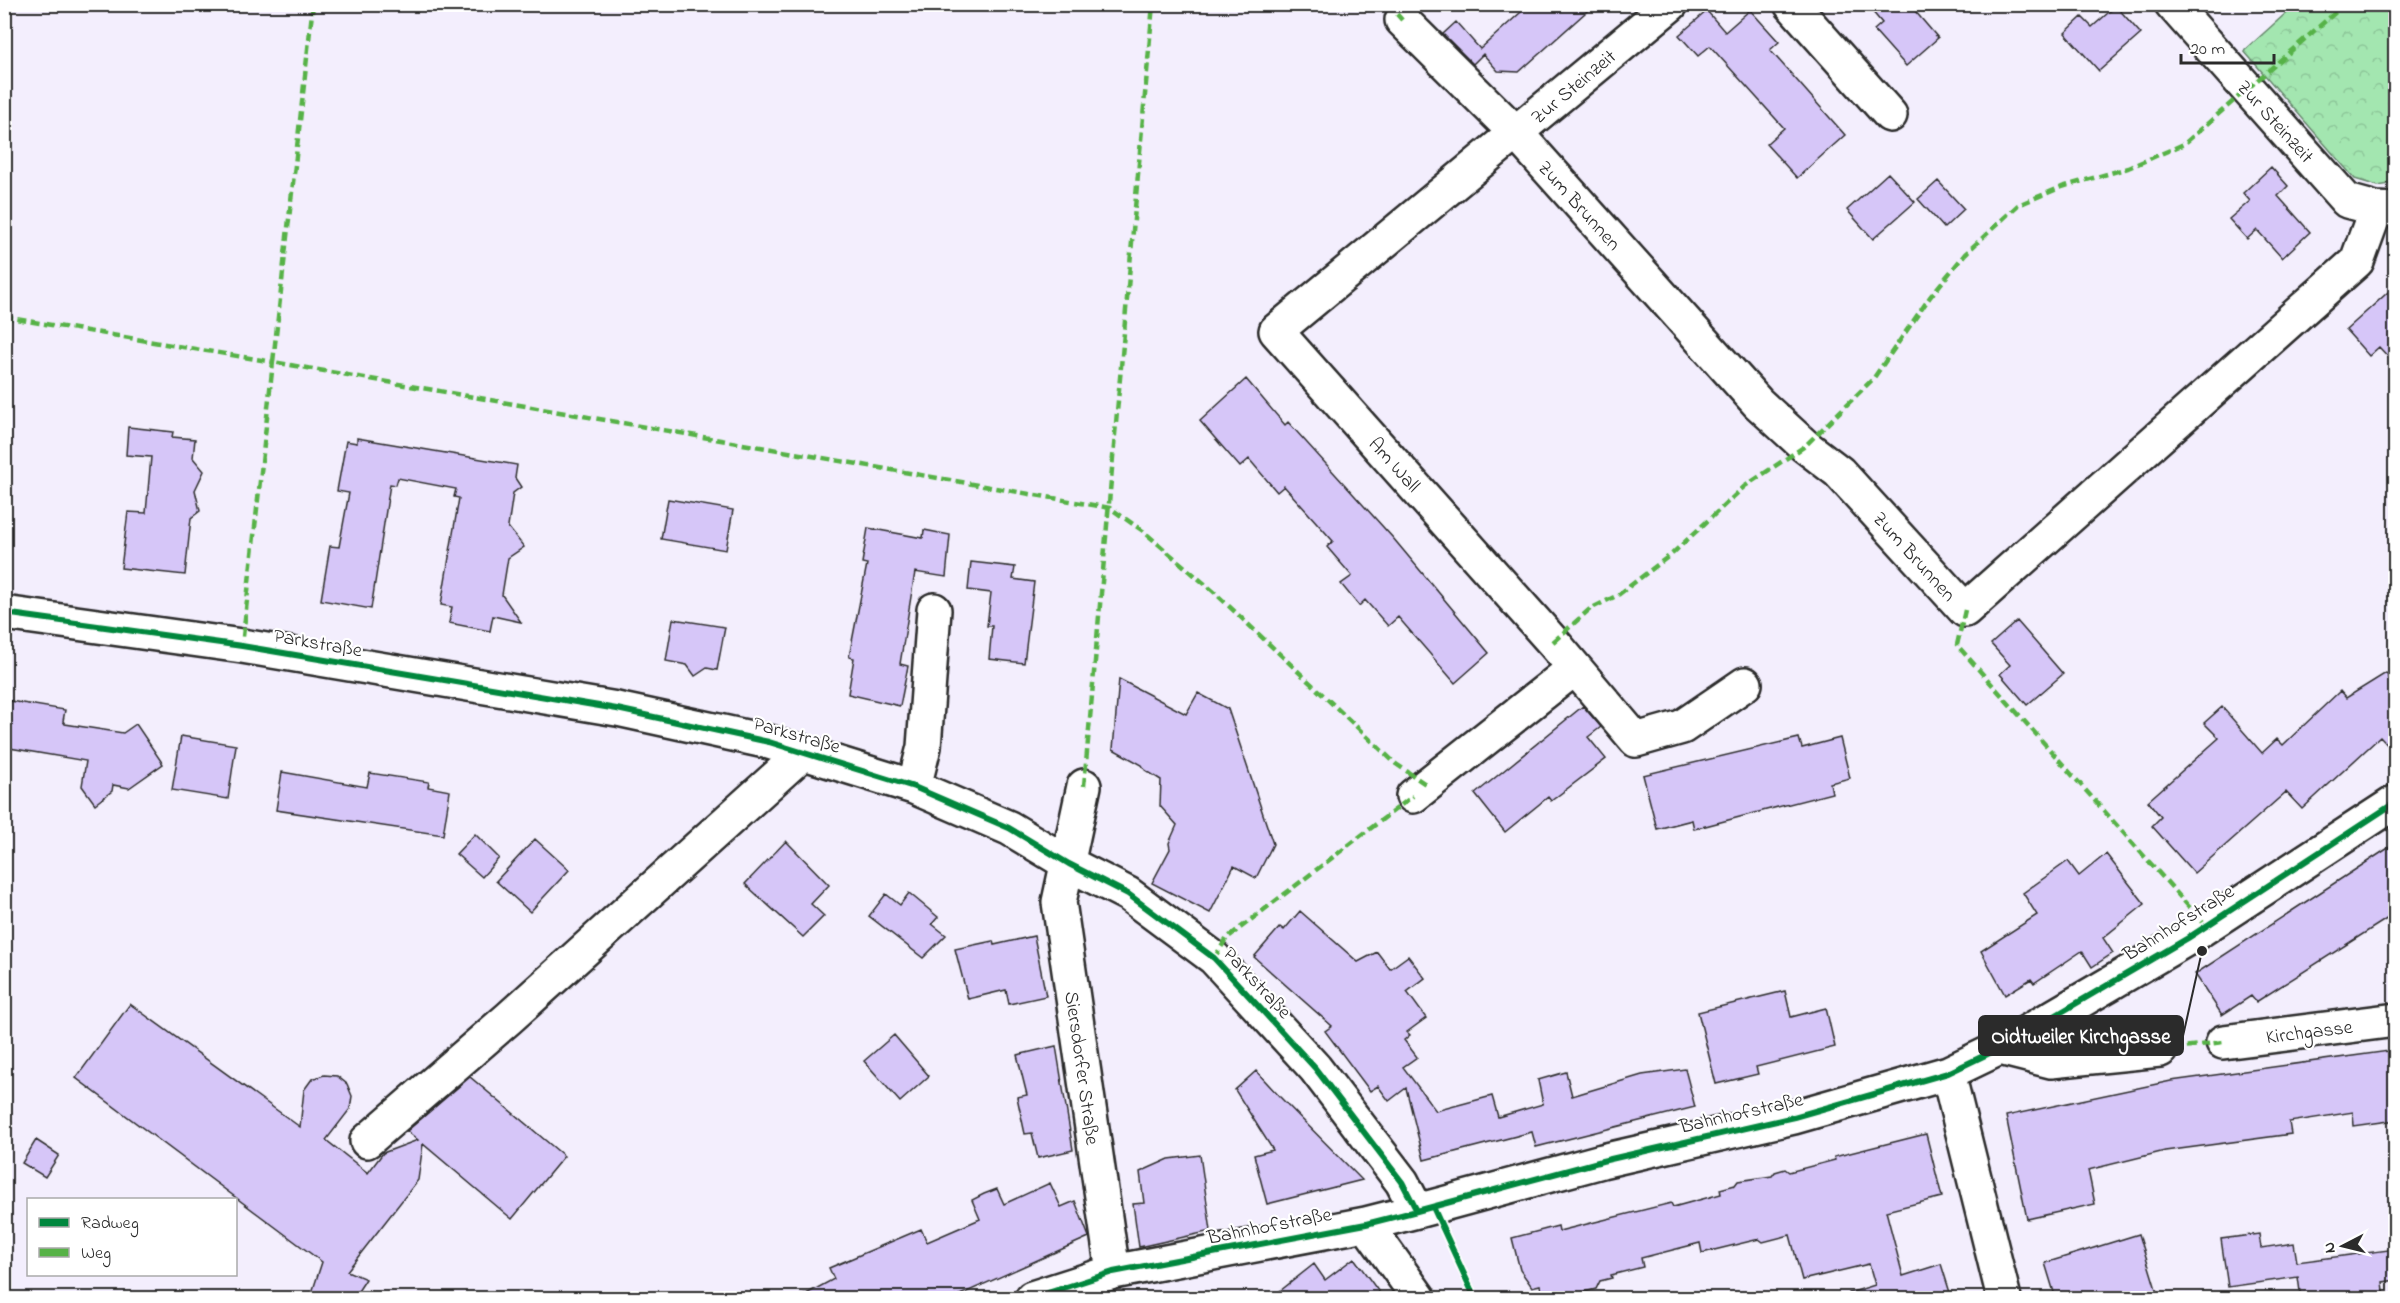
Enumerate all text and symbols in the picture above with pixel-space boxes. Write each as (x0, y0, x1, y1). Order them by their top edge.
scale bar (2181, 27, 2274, 65)
text: 20 m (2190, 37, 2225, 63)
street label: Zur Steinzeit (1526, 43, 1624, 132)
street label: Zur Steinzeit (2229, 74, 2320, 171)
street label: Zum Brunnen (1530, 155, 1627, 258)
street label: Am Wall (1360, 431, 1426, 500)
street label: Zum Brunnen (1865, 506, 1962, 609)
street label: Parkstraße (271, 622, 364, 667)
street label: Parkstraße (749, 710, 843, 763)
street label: Bahnhofstraße (2117, 878, 2241, 970)
street label: Parkstraße (1215, 941, 1297, 1026)
street label: Siersdorfer Straße (1055, 990, 1106, 1147)
street label: Kirchgasse (2264, 1014, 2354, 1054)
callout: Oidtweiler Kirchgasse (1979, 1016, 2183, 1055)
text: Oidtweiler Kirchgasse (1991, 1023, 2171, 1055)
street label: Bahnhofstraße (1676, 1086, 1806, 1143)
legend (27, 1198, 237, 1276)
street label: Bahnhofstraße (1204, 1201, 1334, 1254)
text: Radweg (81, 1211, 139, 1238)
north arrow (2313, 1216, 2373, 1276)
text: Weg (81, 1241, 111, 1268)
text: N (2318, 1241, 2343, 1254)

